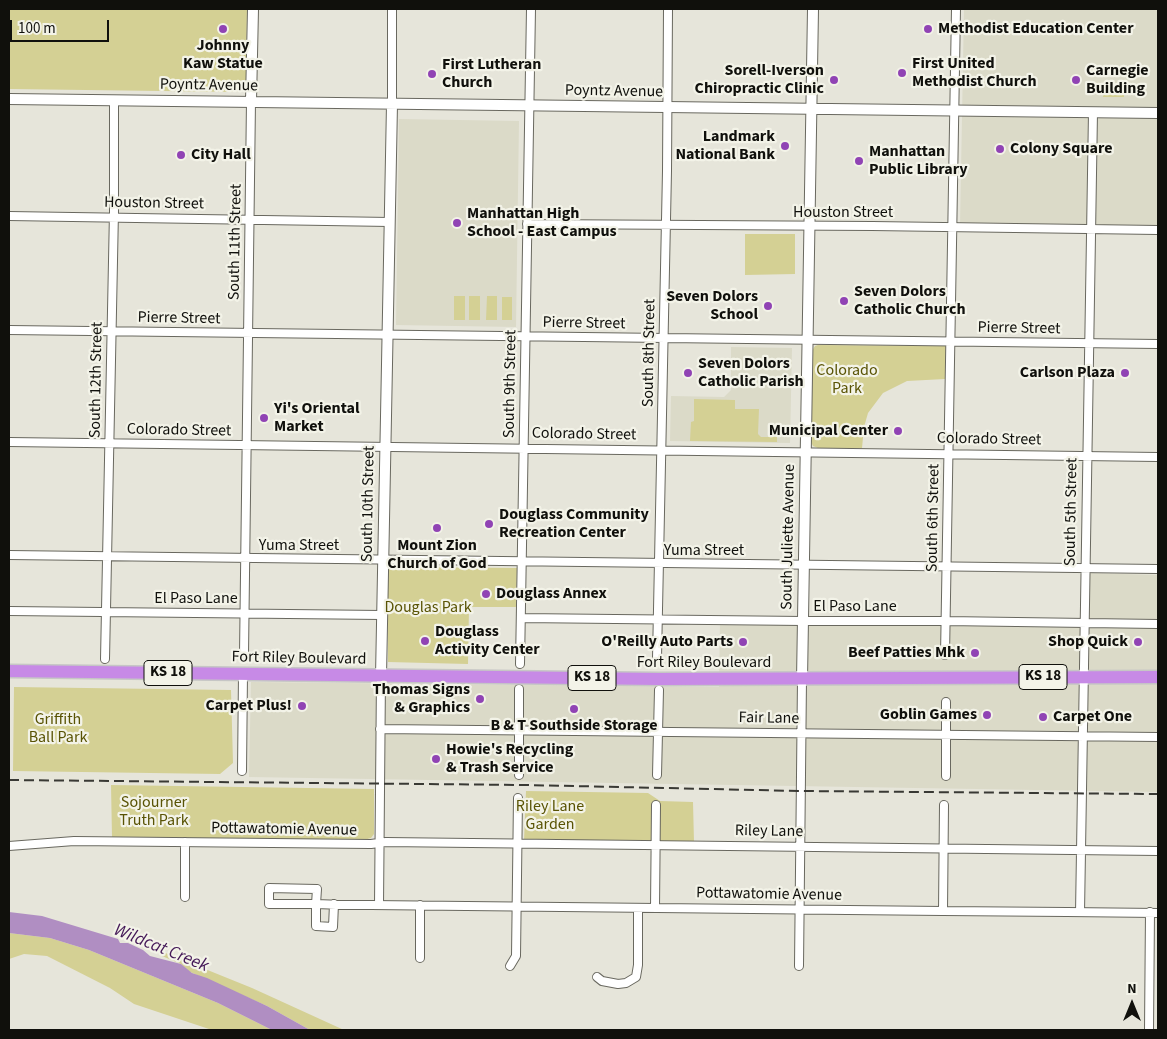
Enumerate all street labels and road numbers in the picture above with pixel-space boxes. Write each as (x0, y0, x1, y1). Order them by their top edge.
street label: Poyntz Avenue (160, 76, 258, 96)
street label: Poyntz Avenue (565, 82, 663, 102)
street label: South 11th Street (225, 184, 247, 300)
street label: Houston Street (104, 194, 204, 214)
street label: Houston Street (793, 203, 893, 223)
street label: South 8th Street (639, 299, 661, 407)
street label: Pierre Street (137, 309, 221, 329)
street label: Pierre Street (542, 314, 626, 334)
street label: Pierre Street (977, 319, 1061, 339)
street label: South 12th Street (86, 322, 108, 438)
street label: South 9th Street (500, 330, 522, 438)
street label: Colorado Street (127, 420, 231, 442)
street label: Colorado Street (532, 424, 636, 446)
street label: Colorado Street (937, 429, 1041, 451)
street label: South 10th Street (358, 446, 380, 562)
street label: South 5th Street (1061, 458, 1083, 566)
street label: South Juliette Avenue (778, 464, 800, 610)
street label: South 6th Street (923, 464, 945, 572)
street label: Yuma Street (259, 536, 339, 556)
street label: Yuma Street (664, 541, 744, 561)
street label: El Paso Lane (154, 589, 238, 609)
street label: El Paso Lane (813, 597, 897, 617)
street label: Fort Riley Boulevard (231, 648, 367, 670)
street label: Fort Riley Boulevard (637, 653, 771, 673)
road number: KS 18 (144, 660, 192, 686)
road number: KS 18 (1019, 664, 1067, 690)
road number: KS 18 (568, 666, 616, 690)
street label: Fair Lane (739, 709, 799, 729)
street label: Pottawatomie Avenue (211, 819, 357, 841)
street label: Riley Lane (735, 822, 803, 842)
street label: Pottawatomie Avenue (696, 884, 842, 906)

